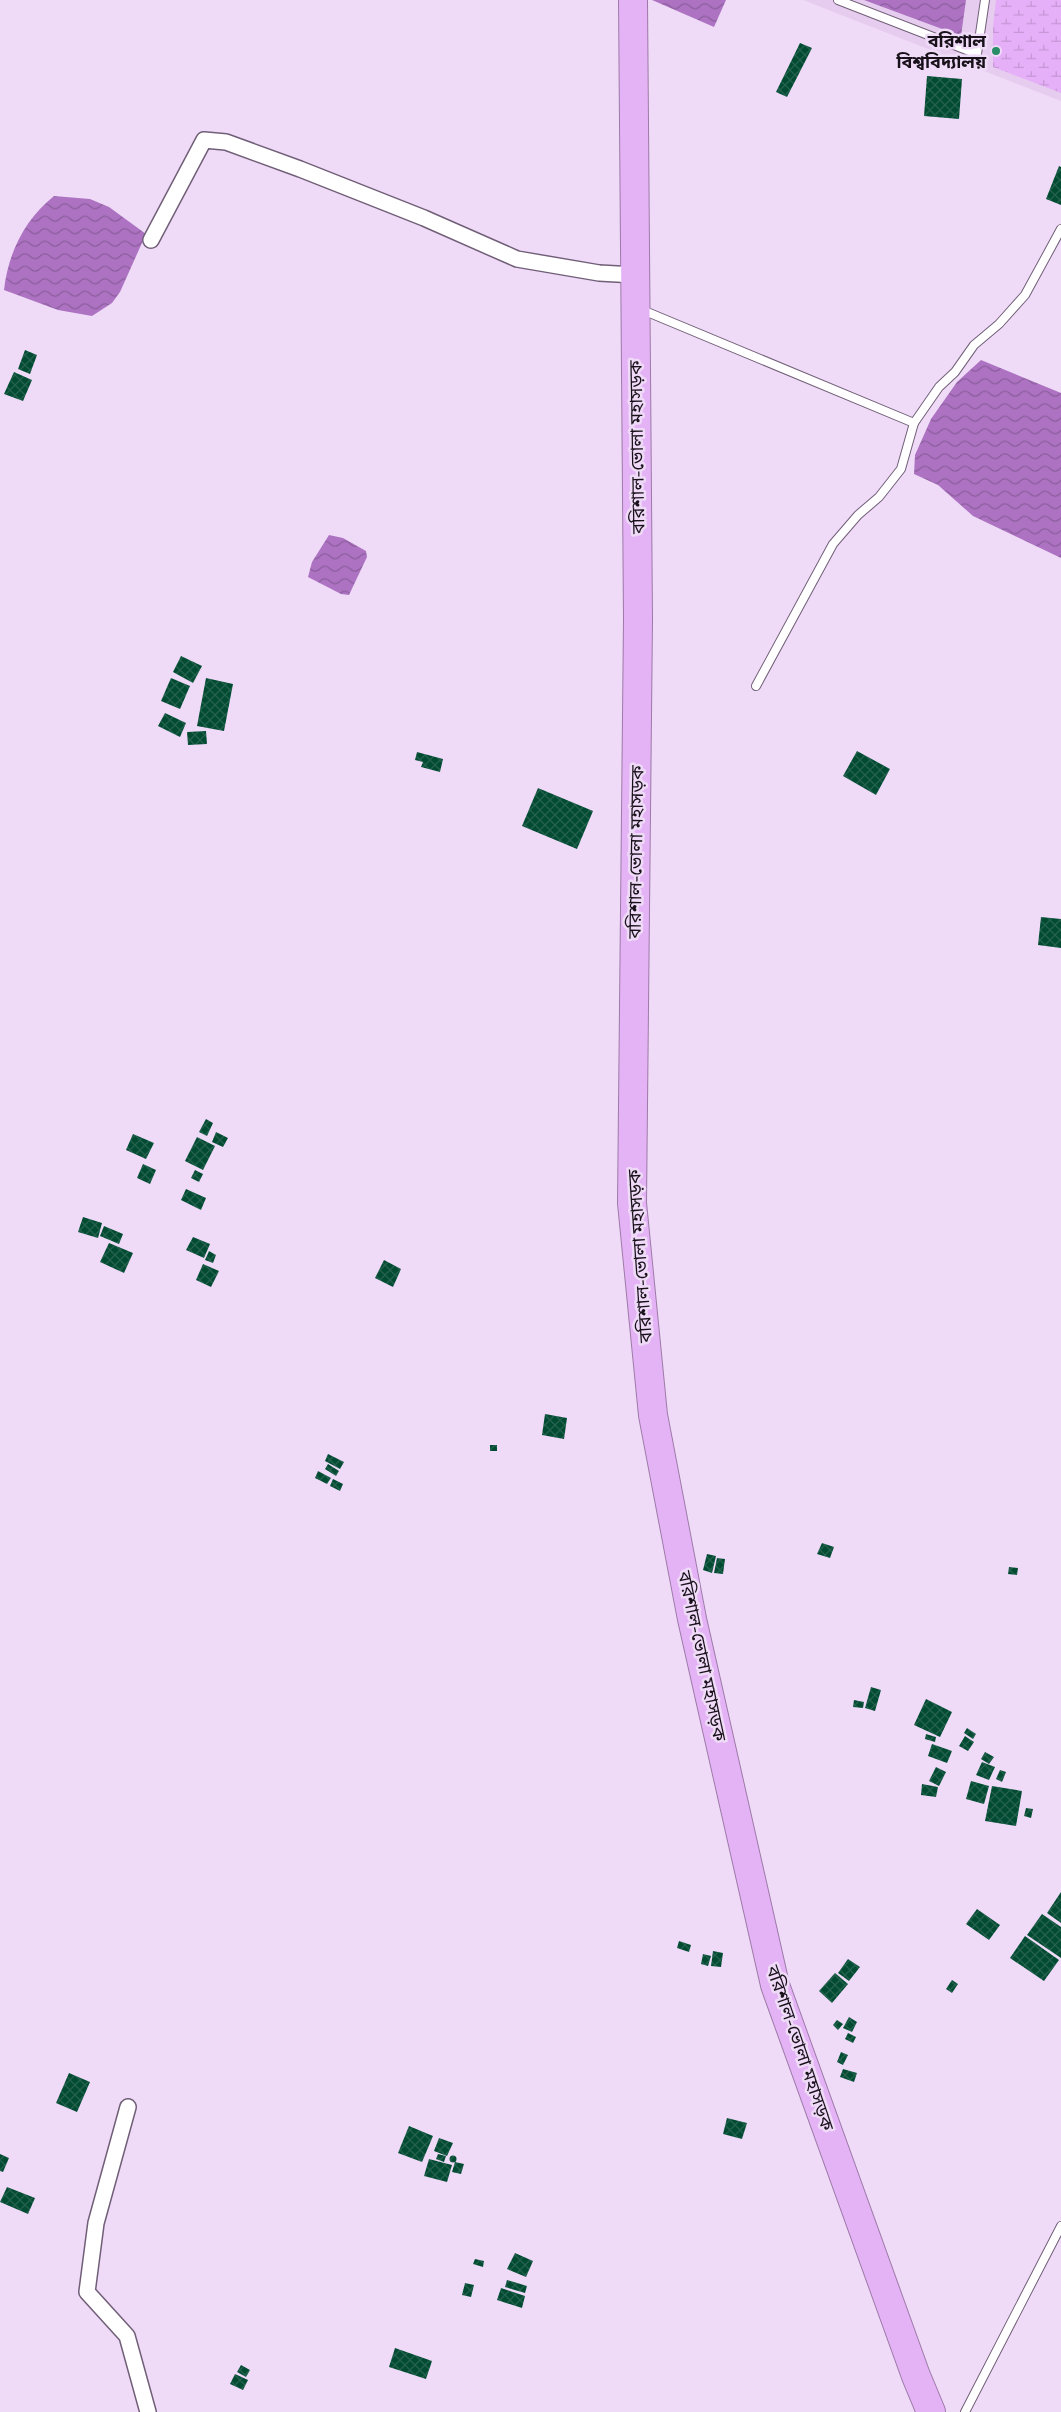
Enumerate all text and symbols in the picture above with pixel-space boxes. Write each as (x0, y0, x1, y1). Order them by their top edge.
place label: বরিশাল বিশ্ববিদ্যালয় (896, 28, 987, 76)
marker: বরিশাল বিশ্ববিদ্যালয় (990, 45, 1002, 57)
street label: বরিশাল-ভোলা মহাসড়ক (622, 360, 653, 535)
street label: বরিশাল-ভোলা মহাসড়ক (621, 765, 652, 940)
street label: বরিশাল-ভোলা মহাসড়ক (621, 1168, 660, 1344)
street label: বরিশাল-ভোলা মহাসড়ক (670, 1567, 733, 1744)
street label: বরিশাল-ভোলা মহাসড়ক (758, 1961, 841, 2135)

